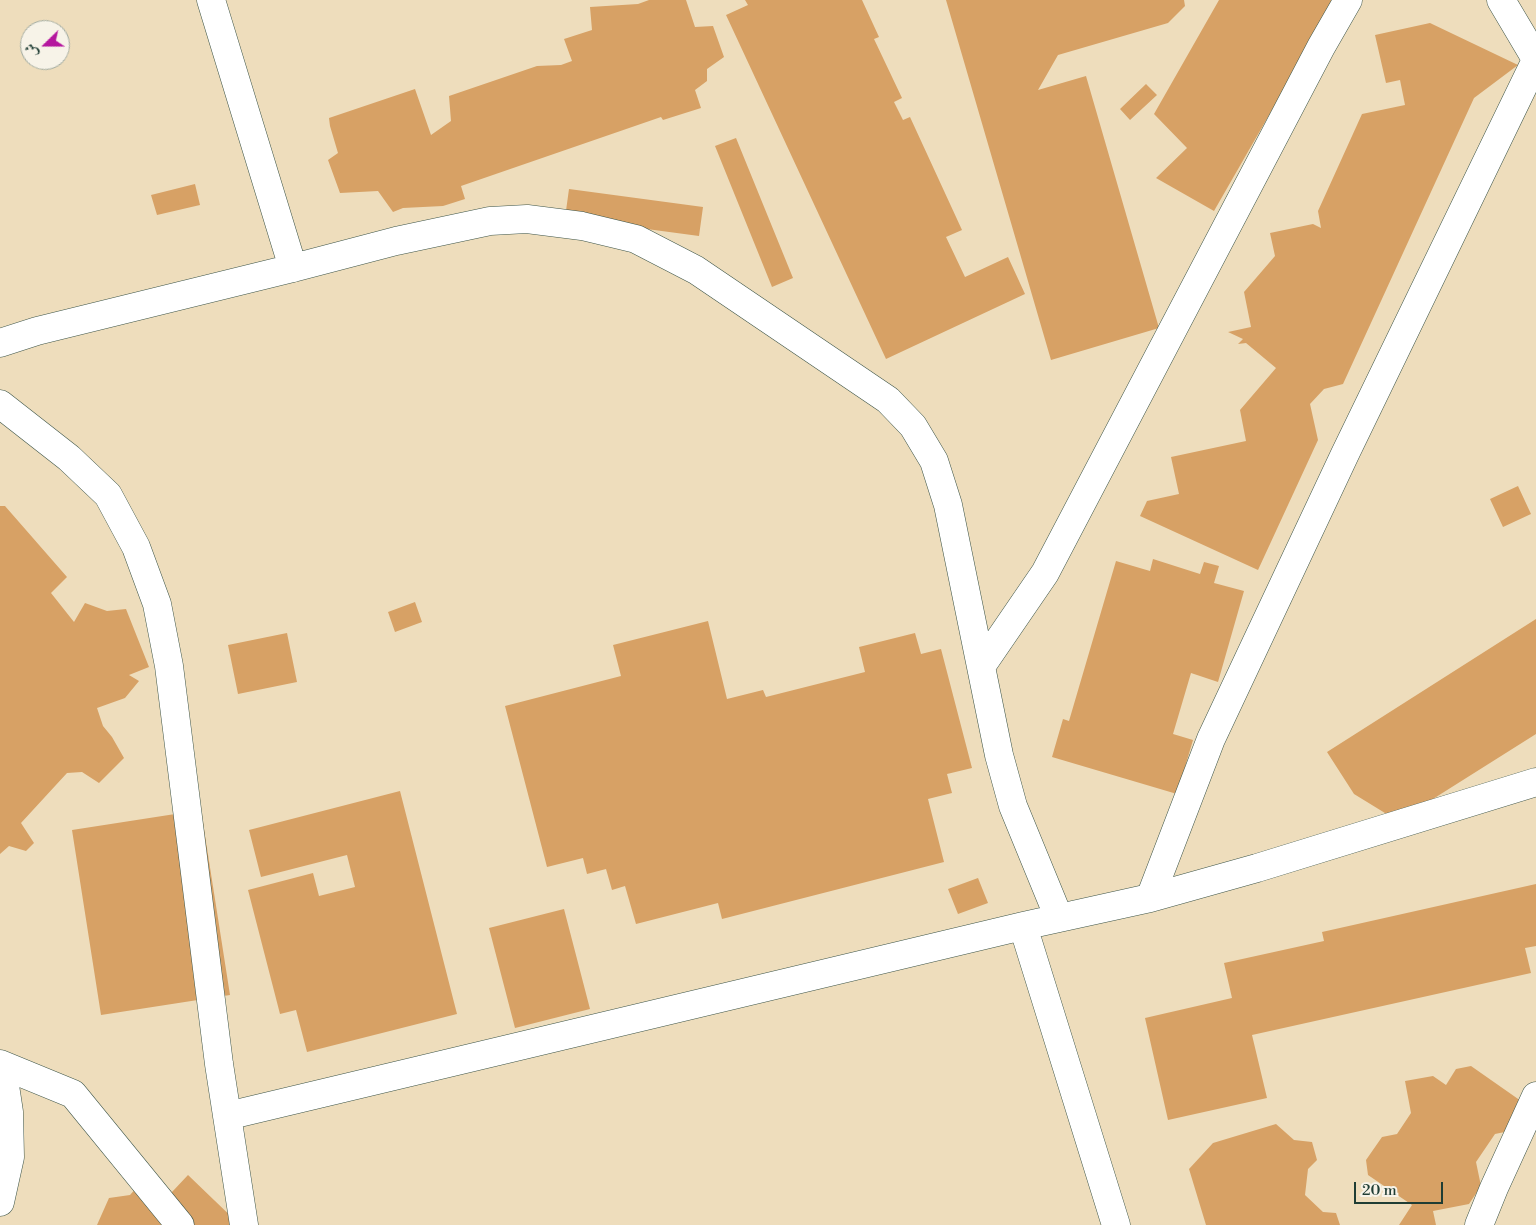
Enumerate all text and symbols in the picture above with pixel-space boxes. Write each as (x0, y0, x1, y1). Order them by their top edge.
north arrow (20, 20, 70, 70)
text: ش (21, 40, 43, 60)
scale bar (1356, 1172, 1445, 1204)
text: 20 m (1362, 1181, 1397, 1200)

